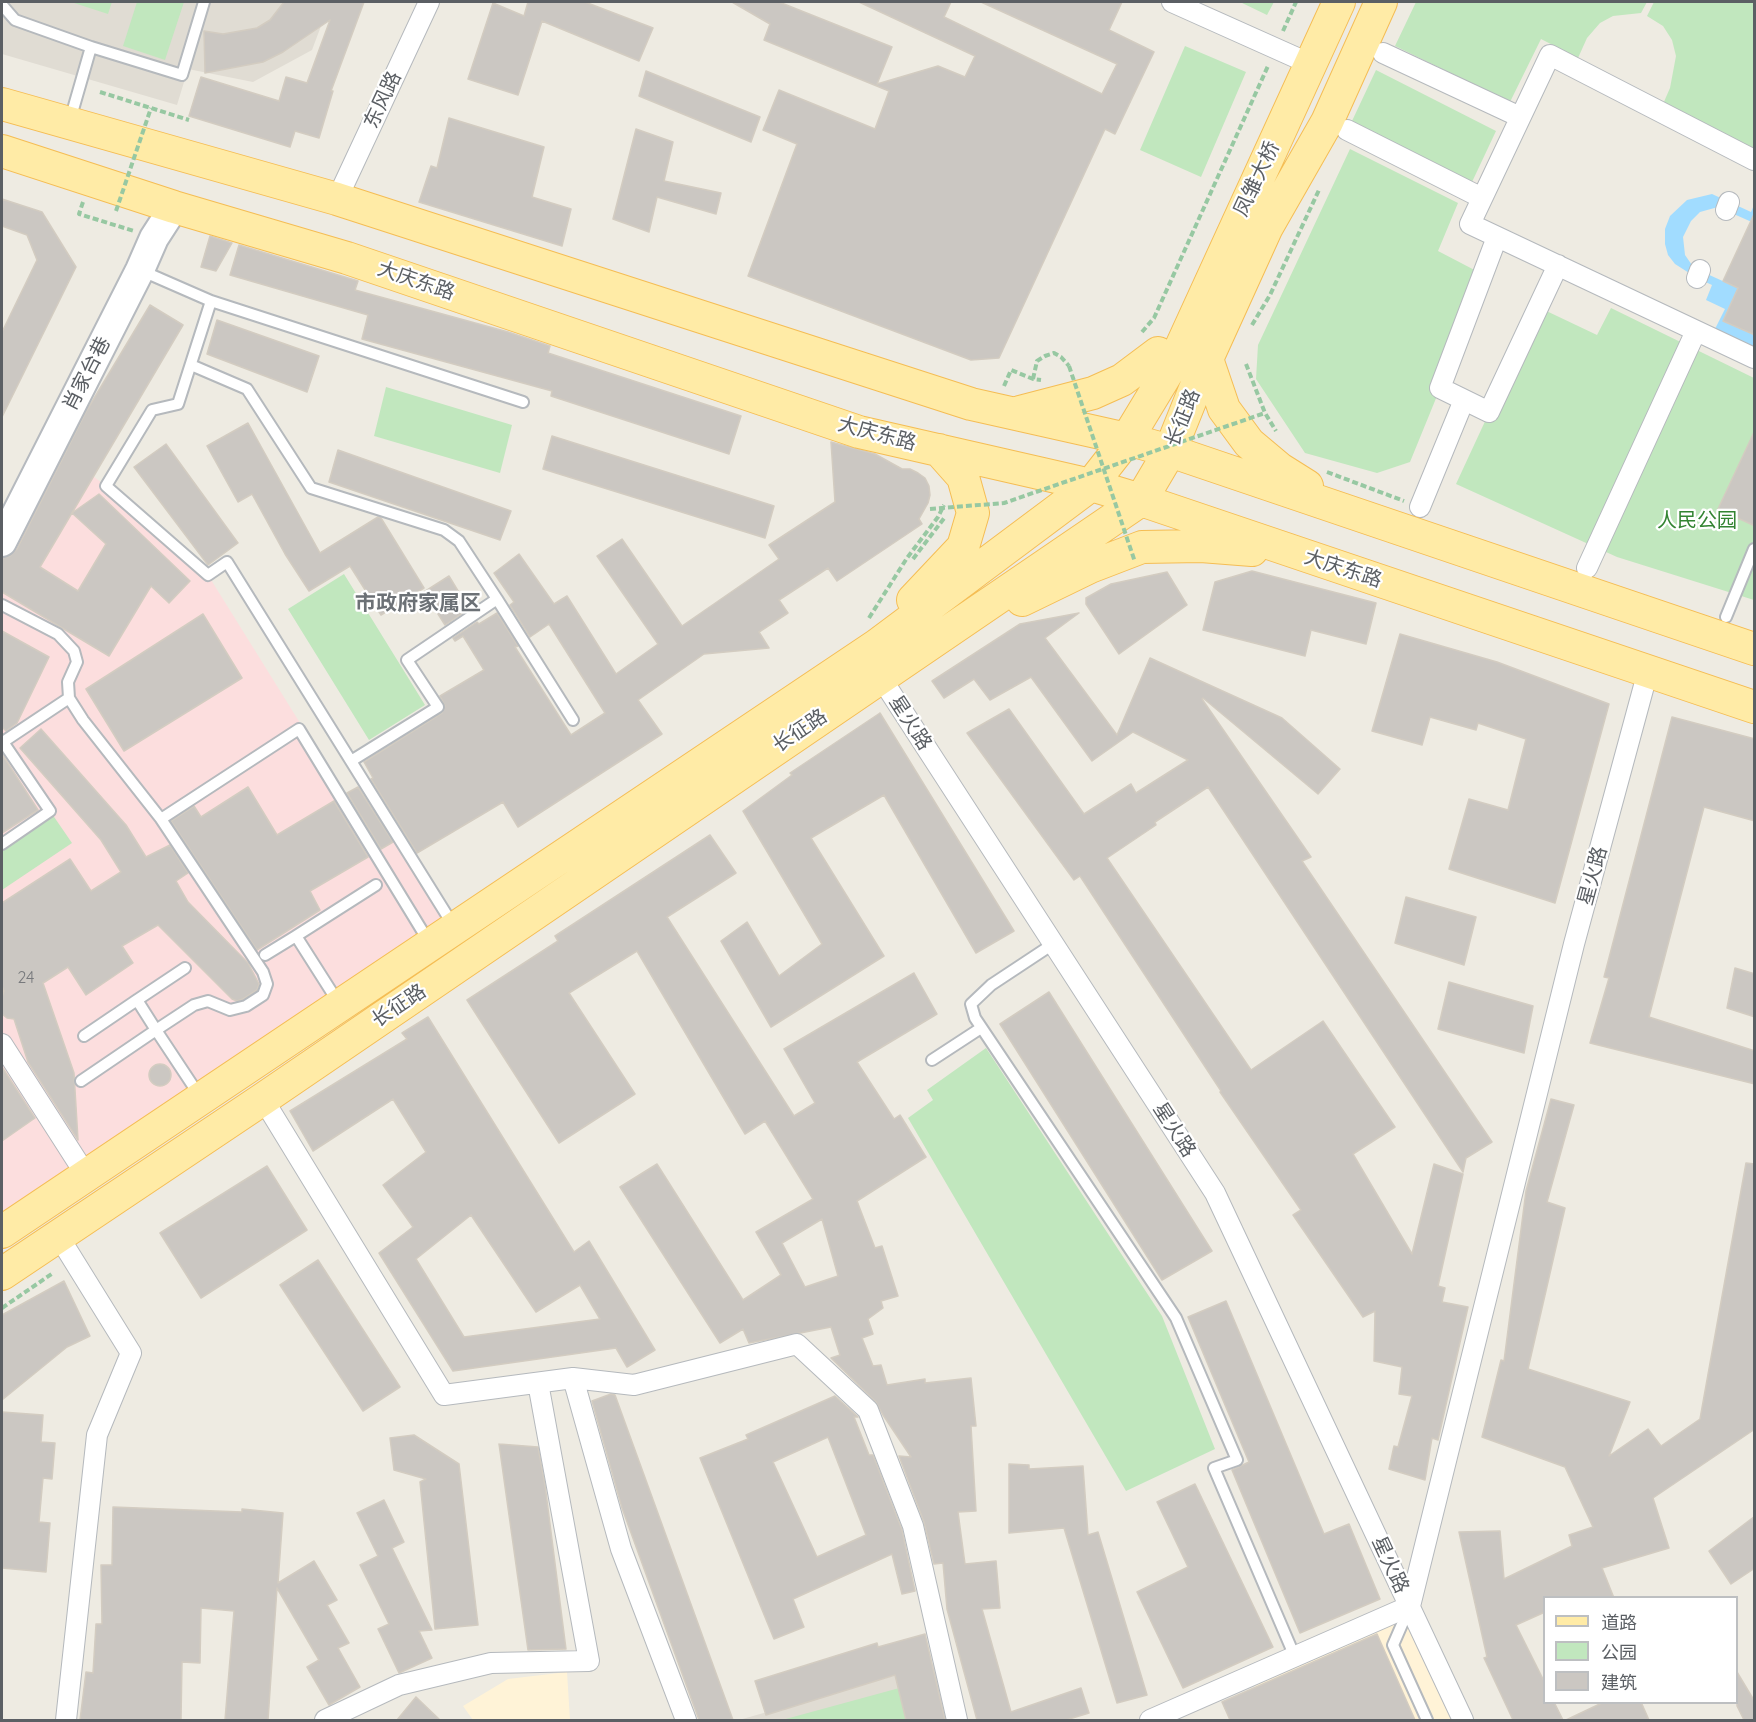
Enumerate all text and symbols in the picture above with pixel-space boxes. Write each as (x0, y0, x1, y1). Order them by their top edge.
street label: 东风路 (359, 68, 407, 132)
street label: 凤雏大桥 (1229, 138, 1285, 220)
street label: 大庆东路 (374, 257, 458, 305)
street label: 肖家台巷 (58, 333, 116, 415)
street label: 长征路 (1161, 386, 1205, 450)
street label: 大庆东路 (835, 412, 919, 456)
park label: 人民公园 (1657, 509, 1737, 533)
street label: 大庆东路 (1301, 545, 1385, 593)
district label: 市政府家属区 (355, 591, 481, 617)
street label: 星火路 (884, 691, 936, 755)
street label: 长征路 (768, 704, 832, 758)
street label: 星火路 (1574, 844, 1612, 908)
house number: 24 (17, 968, 35, 988)
street label: 长征路 (367, 979, 431, 1033)
street label: 星火路 (1148, 1098, 1200, 1162)
street label: 星火路 (1366, 1533, 1414, 1597)
legend (1543, 1596, 1738, 1704)
text: 道路 (1601, 1611, 1637, 1634)
text: 公园 (1601, 1641, 1637, 1664)
text: 建筑 (1601, 1671, 1637, 1694)

